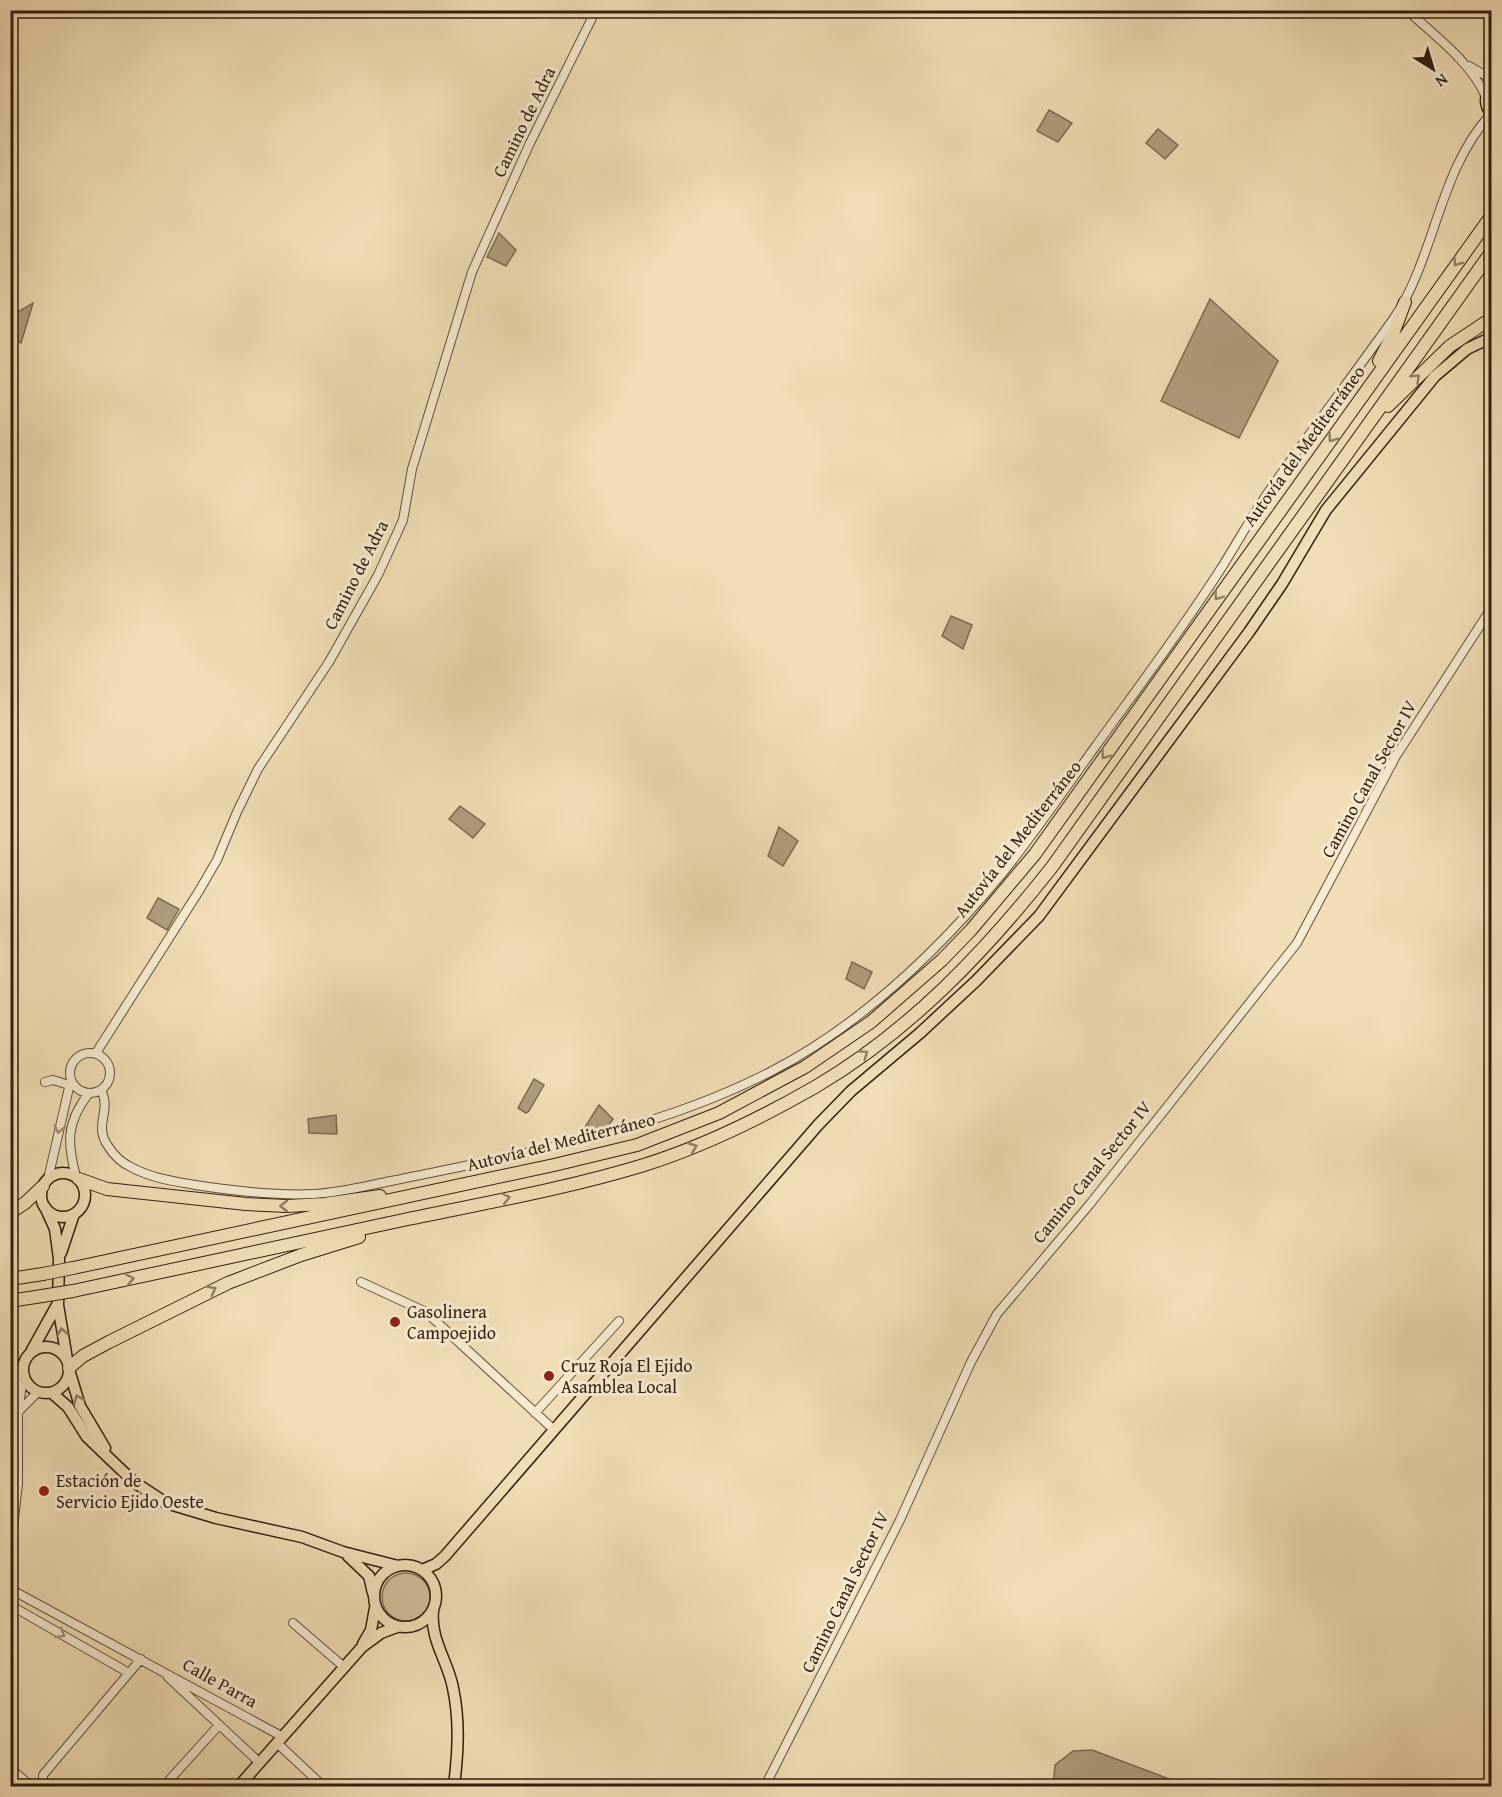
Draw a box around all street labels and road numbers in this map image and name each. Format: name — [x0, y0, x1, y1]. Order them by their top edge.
street label: Camino de Adra — [485, 62, 562, 181]
street label: Autovía del Mediterráneo — [1236, 360, 1371, 532]
street label: Camino de Adra — [316, 515, 395, 634]
street label: Camino Canal Sector IV — [1314, 695, 1423, 863]
street label: Autovía del Mediterráneo — [948, 754, 1088, 923]
street label: Camino Canal Sector IV — [1026, 1094, 1158, 1249]
street label: Autovía del Mediterráneo — [464, 1105, 658, 1178]
street label: Camino Canal Sector IV — [794, 1506, 896, 1677]
street label: Calle Parra — [178, 1651, 263, 1715]

